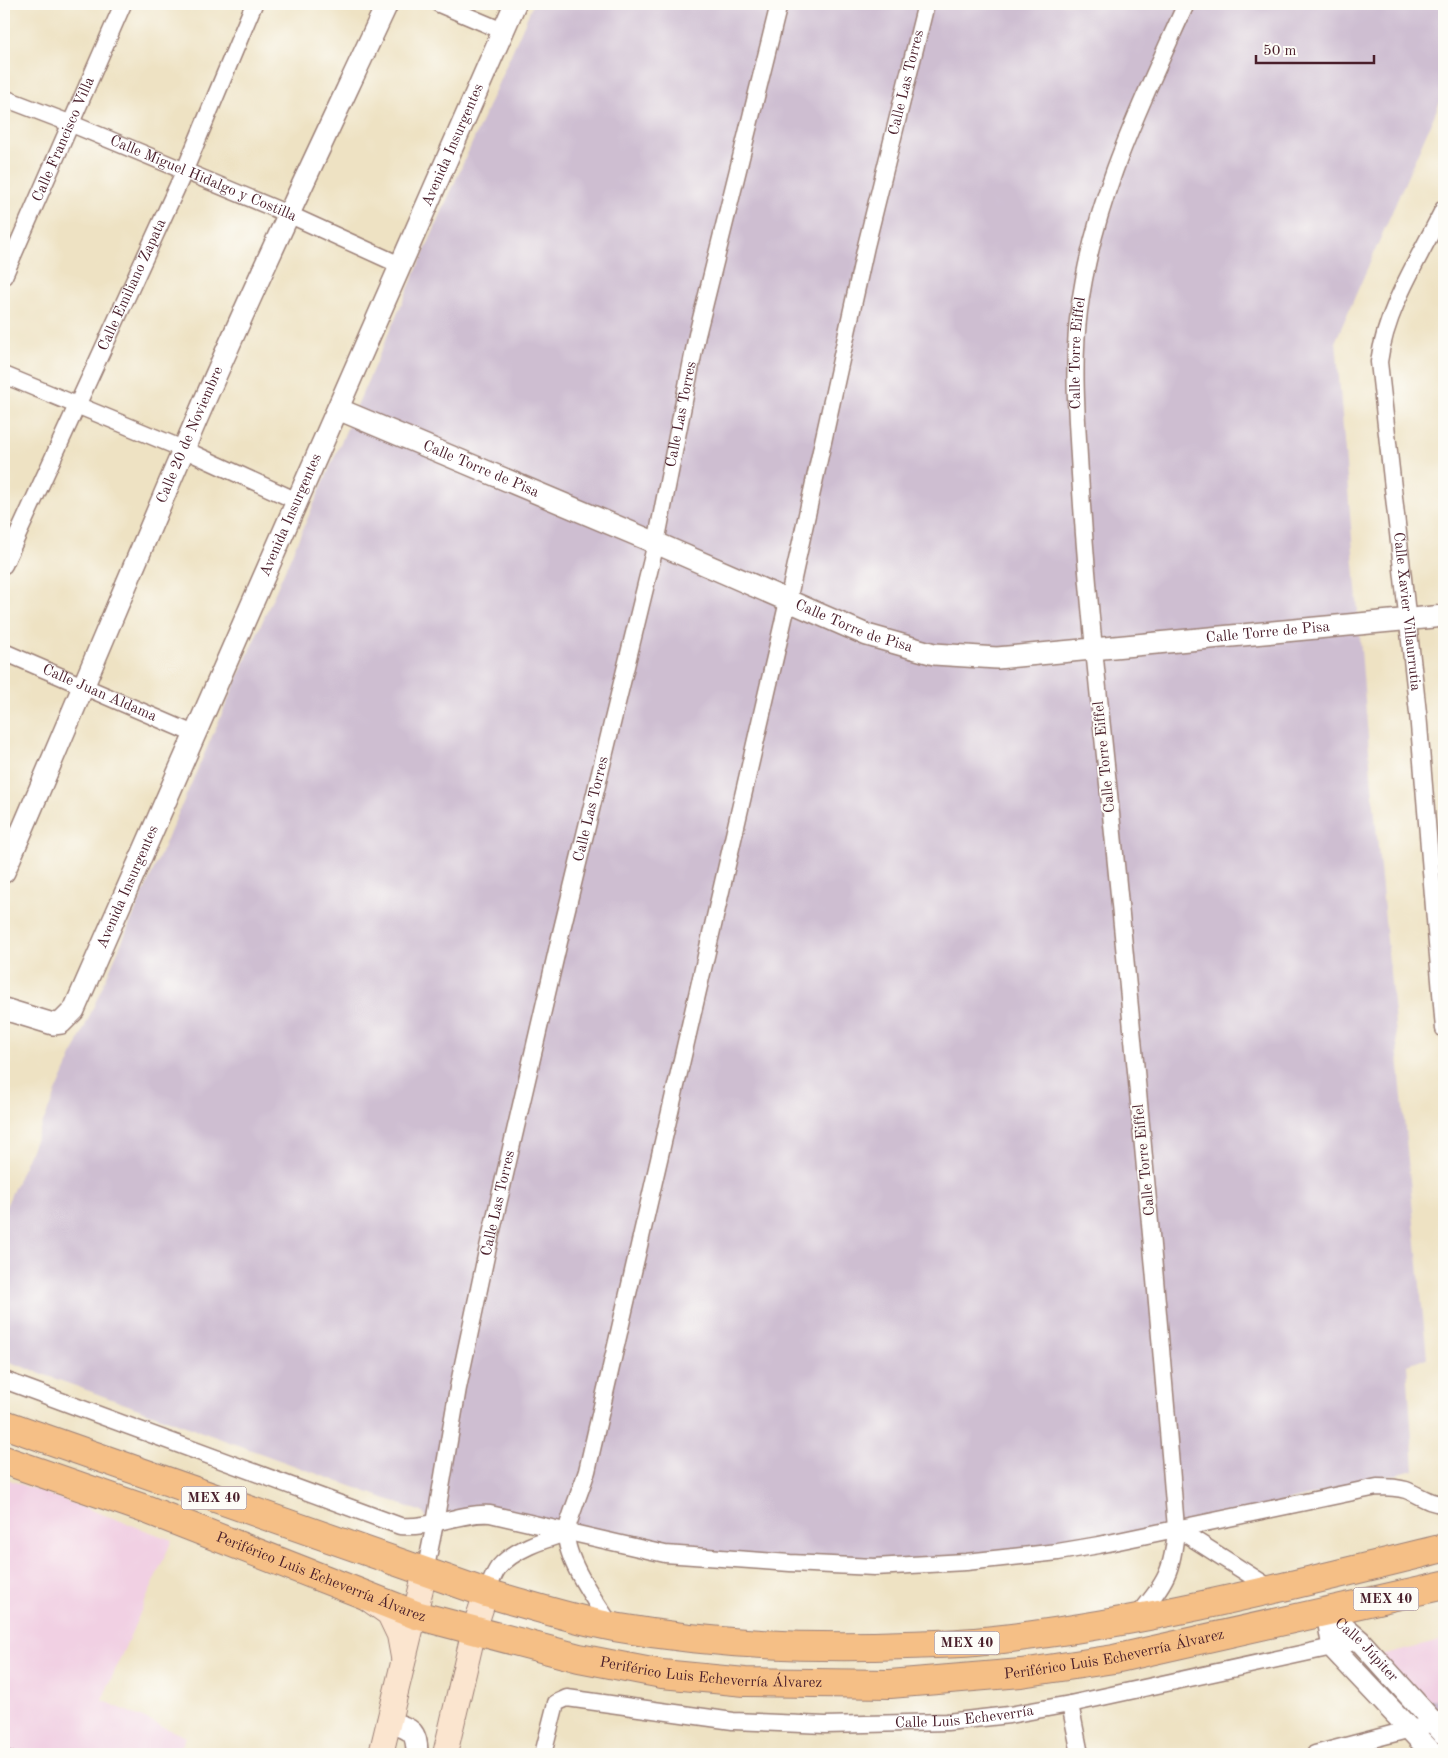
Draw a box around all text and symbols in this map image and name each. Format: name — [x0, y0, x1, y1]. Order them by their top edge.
street label: Calle Las Torres — [886, 29, 927, 137]
scale bar — [1256, 32, 1373, 64]
text: 50 m — [1263, 44, 1297, 59]
street label: Calle Francisco Villa — [30, 74, 98, 204]
street label: Avenida Insurgentes — [420, 81, 487, 209]
street label: Calle Miguel Hidalgo y Costilla — [108, 133, 299, 225]
street label: Calle Emiliano Zapata — [96, 216, 169, 353]
street label: Calle Torre Eiffel — [1068, 296, 1088, 410]
street label: Calle Las Torres — [664, 360, 699, 469]
street label: Calle 20 de Noviembre — [154, 364, 226, 506]
street label: Calle Torre de Pisa — [421, 438, 542, 500]
street label: Avenida Insurgentes — [257, 451, 324, 579]
street label: Calle Xavier Villaurrutia — [1390, 531, 1423, 692]
street label: Calle Torre de Pisa — [793, 597, 915, 655]
street label: Calle Torre de Pisa — [1205, 619, 1331, 646]
street label: Calle Juan Aldama — [40, 662, 159, 725]
street label: Calle Torre Eiffel — [1092, 700, 1118, 814]
street label: Calle Las Torres — [571, 755, 611, 863]
street label: Avenida Insurgentes — [94, 823, 161, 951]
street label: Calle Torre Eiffel — [1132, 1103, 1158, 1217]
street label: Calle Las Torres — [479, 1149, 518, 1258]
road number: MEX 40 — [182, 1486, 246, 1510]
street label: Periférico Luis Echeverría Álvarez — [214, 1530, 427, 1625]
road number: MEX 40 — [1354, 1588, 1418, 1610]
street label: Calle Júpiter — [1332, 1615, 1401, 1685]
street label: Periférico Luis Echeverría Álvarez — [1003, 1627, 1226, 1682]
road number: MEX 40 — [934, 1632, 1000, 1655]
street label: Periférico Luis Echeverría Álvarez — [598, 1655, 822, 1691]
street label: Calle Luis Echeverría — [895, 1703, 1035, 1731]

